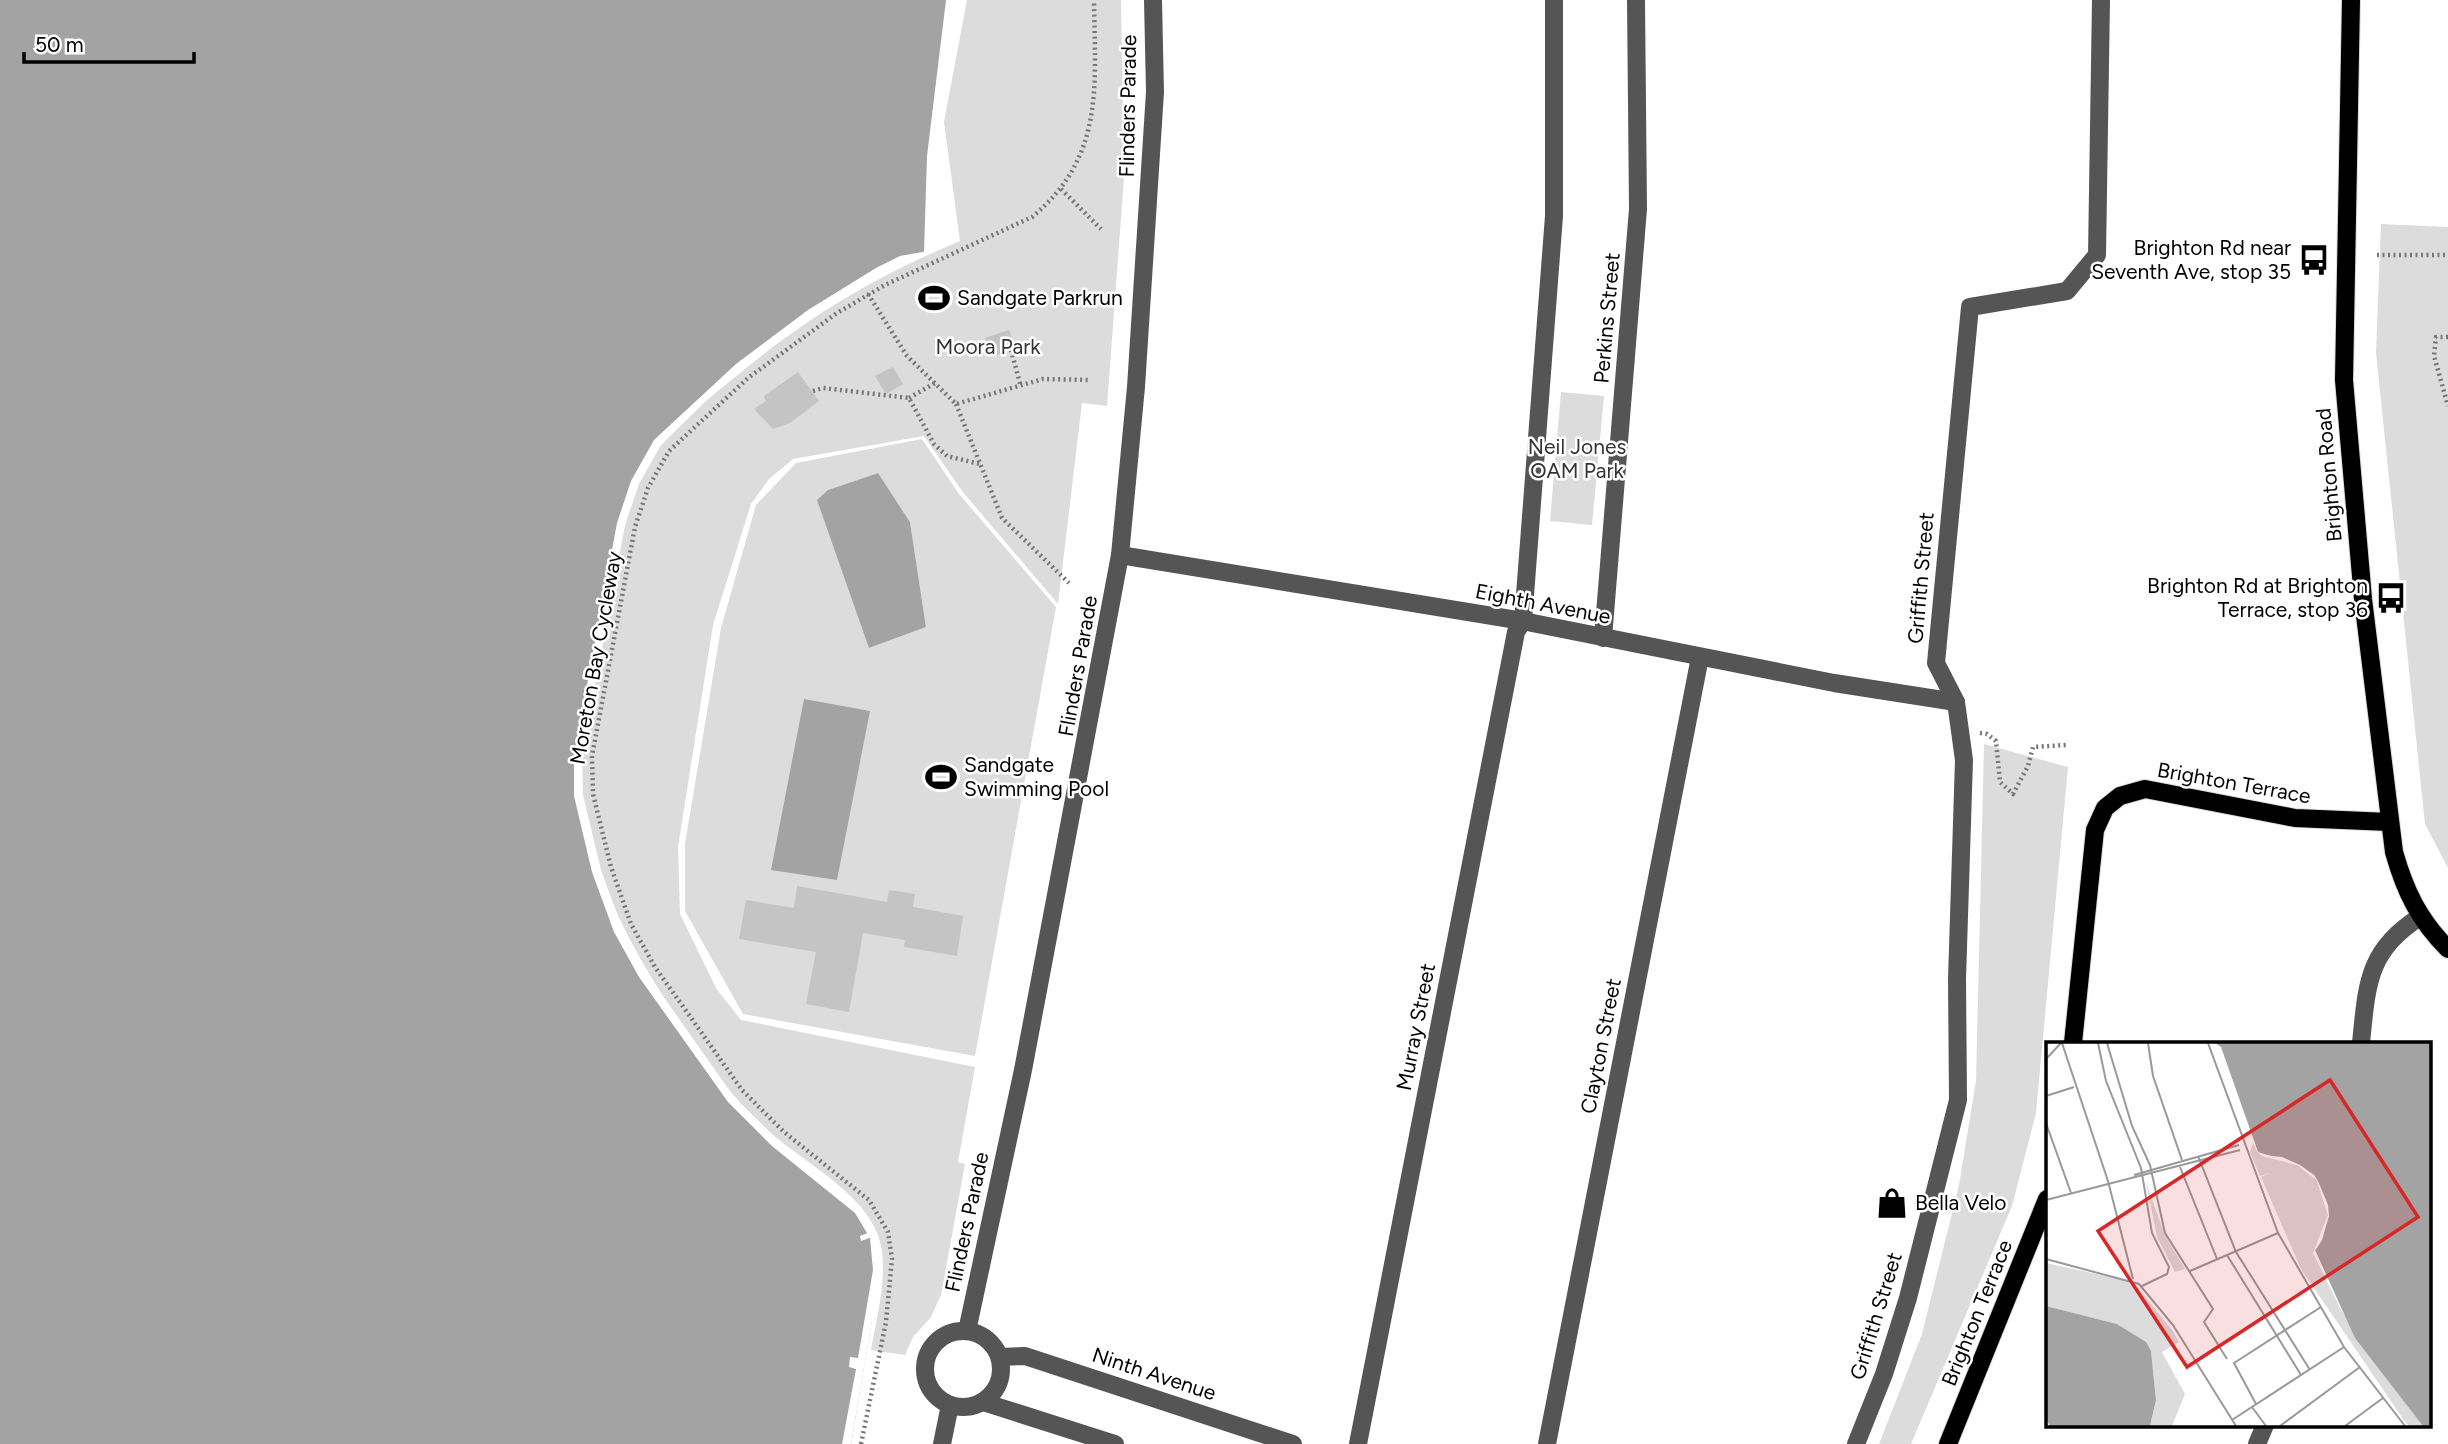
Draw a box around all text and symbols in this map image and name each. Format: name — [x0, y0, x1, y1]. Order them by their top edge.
scale bar — [24, 21, 194, 65]
text: 50 m — [35, 32, 84, 57]
street label: Flinders Parade — [1114, 34, 1141, 178]
place label: Brighton Rd near Seventh Ave, stop 35 — [2091, 235, 2291, 284]
bus stop icon: Brighton Rd near Seventh Ave, stop 35 — [2297, 243, 2331, 277]
street label: Perkins Street — [1588, 252, 1625, 384]
sports icon: Sandgate Parkrun — [917, 281, 951, 315]
place label: Sandgate Parkrun — [957, 285, 1123, 310]
park label: Moora Park — [935, 334, 1041, 359]
street label: Brighton Road — [2310, 407, 2347, 543]
park label: Neil Jones OAM Park — [1528, 434, 1626, 483]
street label: Griffith Street — [1902, 511, 1939, 645]
street label: Moreton Bay Cycleway — [564, 549, 627, 766]
place label: Brighton Rd at Brighton Terrace, stop 36 — [2147, 573, 2368, 622]
street label: Eighth Avenue — [1473, 578, 1613, 629]
bus stop icon: Brighton Rd at Brighton Terrace, stop 36 — [2374, 581, 2408, 615]
street label: Flinders Parade — [1053, 593, 1102, 738]
place label: Sandgate Swimming Pool — [964, 752, 1109, 801]
street label: Brighton Terrace — [2155, 757, 2313, 808]
sports icon: Sandgate Swimming Pool — [924, 760, 958, 794]
street label: Murray Street — [1391, 961, 1440, 1093]
street label: Clayton Street — [1575, 976, 1626, 1116]
inset map — [2046, 1042, 2430, 1426]
street label: Flinders Parade — [939, 1150, 994, 1294]
shop icon: Bella Velo — [1875, 1186, 1909, 1220]
place label: Bella Velo — [1915, 1190, 2006, 1215]
street label: Brighton Terrace — [1936, 1236, 2017, 1389]
street label: Griffith Street — [1844, 1249, 1907, 1383]
street label: Ninth Avenue — [1089, 1342, 1219, 1405]

